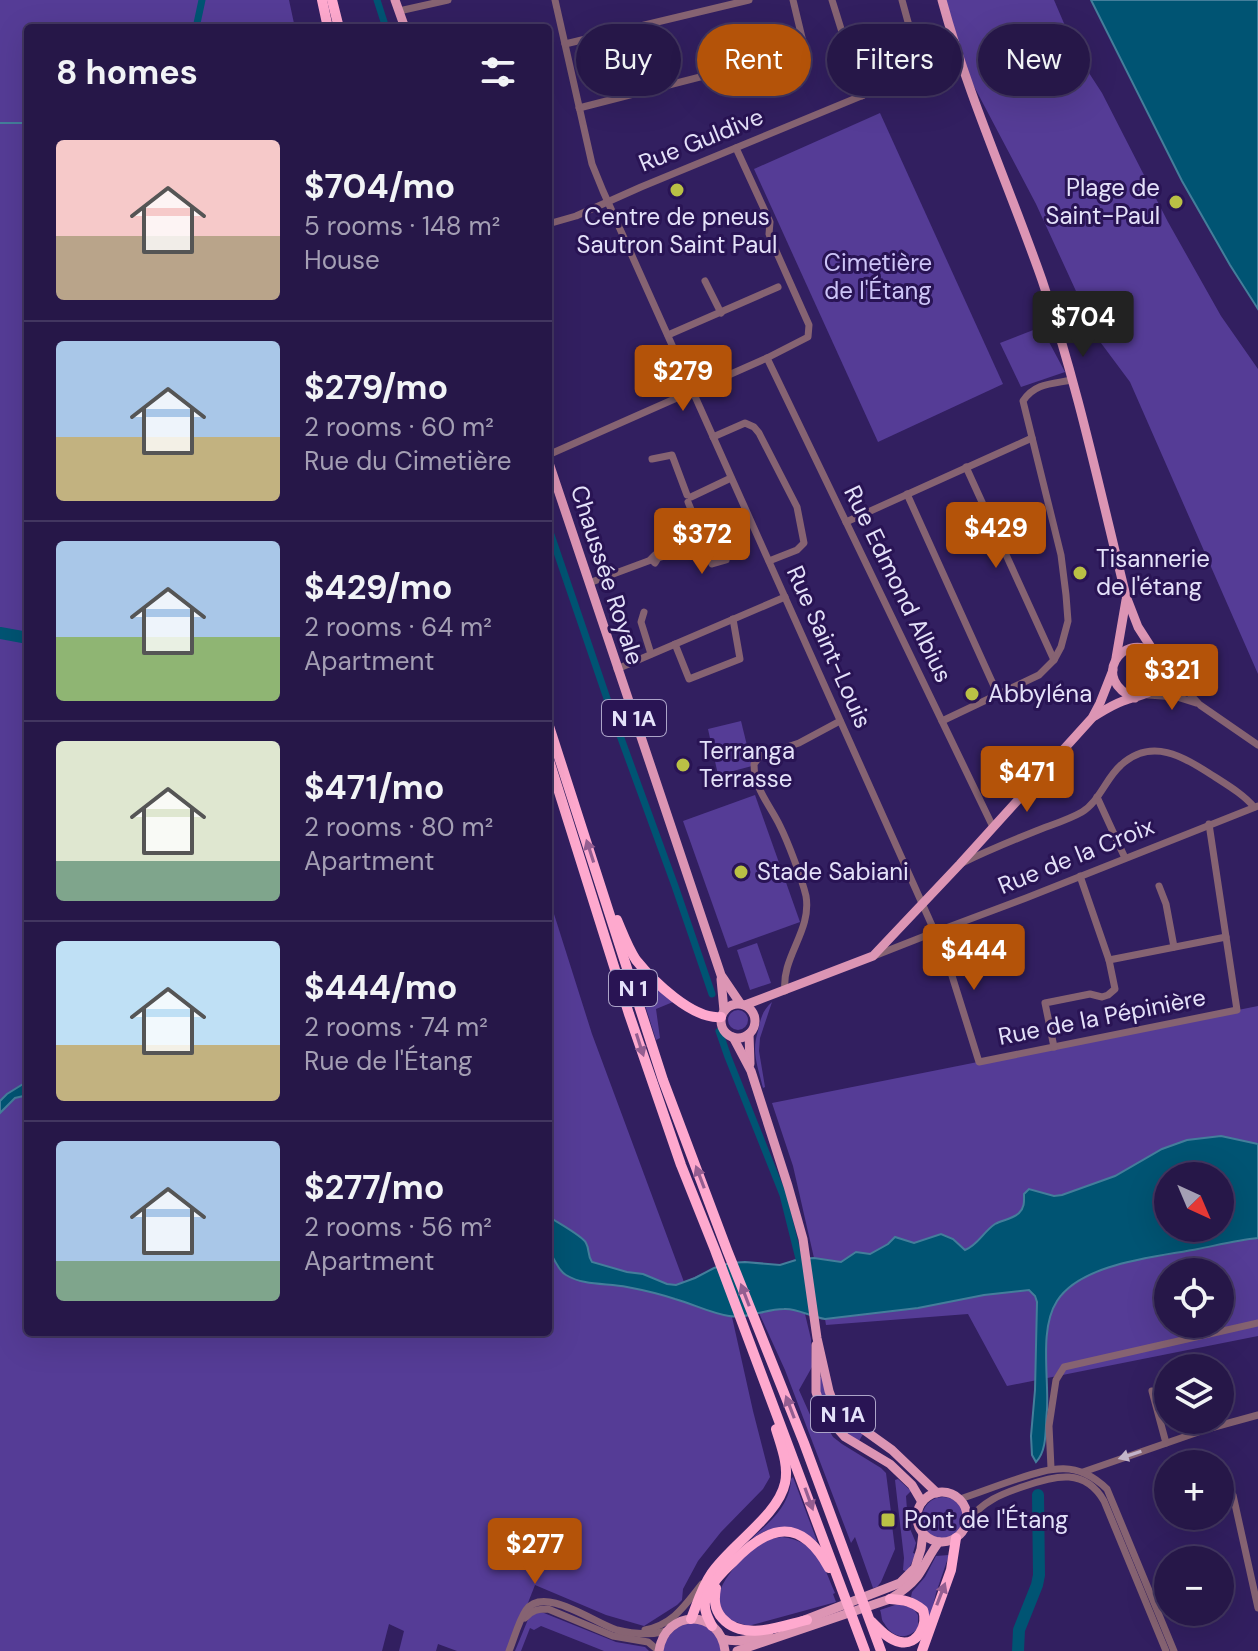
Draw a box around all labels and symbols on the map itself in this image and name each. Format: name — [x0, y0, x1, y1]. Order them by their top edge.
street label: Rue Guldive — [634, 100, 768, 179]
place label: Plage de Saint-Paul — [1046, 172, 1160, 231]
marker: Centre de pneus Sautron Saint Paul — [668, 181, 686, 199]
marker: Plage de Saint-Paul — [1167, 193, 1185, 211]
place label: Centre de pneus Sautron Saint Paul — [577, 201, 777, 260]
park label: Cimetière de l'Étang — [824, 247, 932, 306]
pin: $704 — [1036, 291, 1130, 359]
pin: $279 — [636, 345, 730, 413]
street label: Rue Edmond Albius — [837, 480, 960, 687]
street label: Chaussée Royale — [564, 481, 651, 669]
pin: $429 — [949, 502, 1043, 570]
pin: $372 — [655, 508, 749, 576]
place label: Tisannerie de l'étang — [1096, 543, 1210, 602]
street label: Rue Saint-Louis — [780, 561, 879, 733]
marker: Tisannerie de l'étang — [1071, 564, 1089, 582]
pin: $321 — [1125, 644, 1219, 712]
place label: Abbyléna — [988, 678, 1092, 709]
marker: Abbyléna — [963, 685, 981, 703]
road number: N 1A — [602, 700, 666, 736]
place label: Terranga Terrasse — [699, 735, 795, 794]
pin: $471 — [980, 746, 1074, 814]
marker: Terranga Terrasse — [674, 756, 692, 774]
street label: Rue de la Croix — [993, 810, 1158, 901]
one-way arrow — [583, 839, 595, 863]
place label: Stade Sabiani — [757, 856, 909, 887]
marker: Stade Sabiani — [732, 863, 750, 881]
pin: $444 — [927, 924, 1021, 992]
road number: N 1 — [609, 970, 657, 1006]
street label: Rue de la Pépinière — [996, 981, 1208, 1052]
one-way arrow — [634, 1033, 646, 1057]
north arrow — [1154, 1162, 1234, 1242]
one-way arrow — [693, 1165, 706, 1189]
one-way arrow — [738, 1283, 751, 1307]
one-way arrow — [783, 1395, 796, 1419]
road number: N 1A — [811, 1396, 875, 1432]
one-way arrow — [1118, 1449, 1142, 1462]
one-way arrow — [803, 1487, 816, 1511]
place label: Pont de l'Étang — [904, 1504, 1068, 1535]
marker: Pont de l'Étang — [879, 1511, 897, 1529]
pin: $277 — [488, 1518, 582, 1586]
one-way arrow — [935, 1582, 948, 1606]

